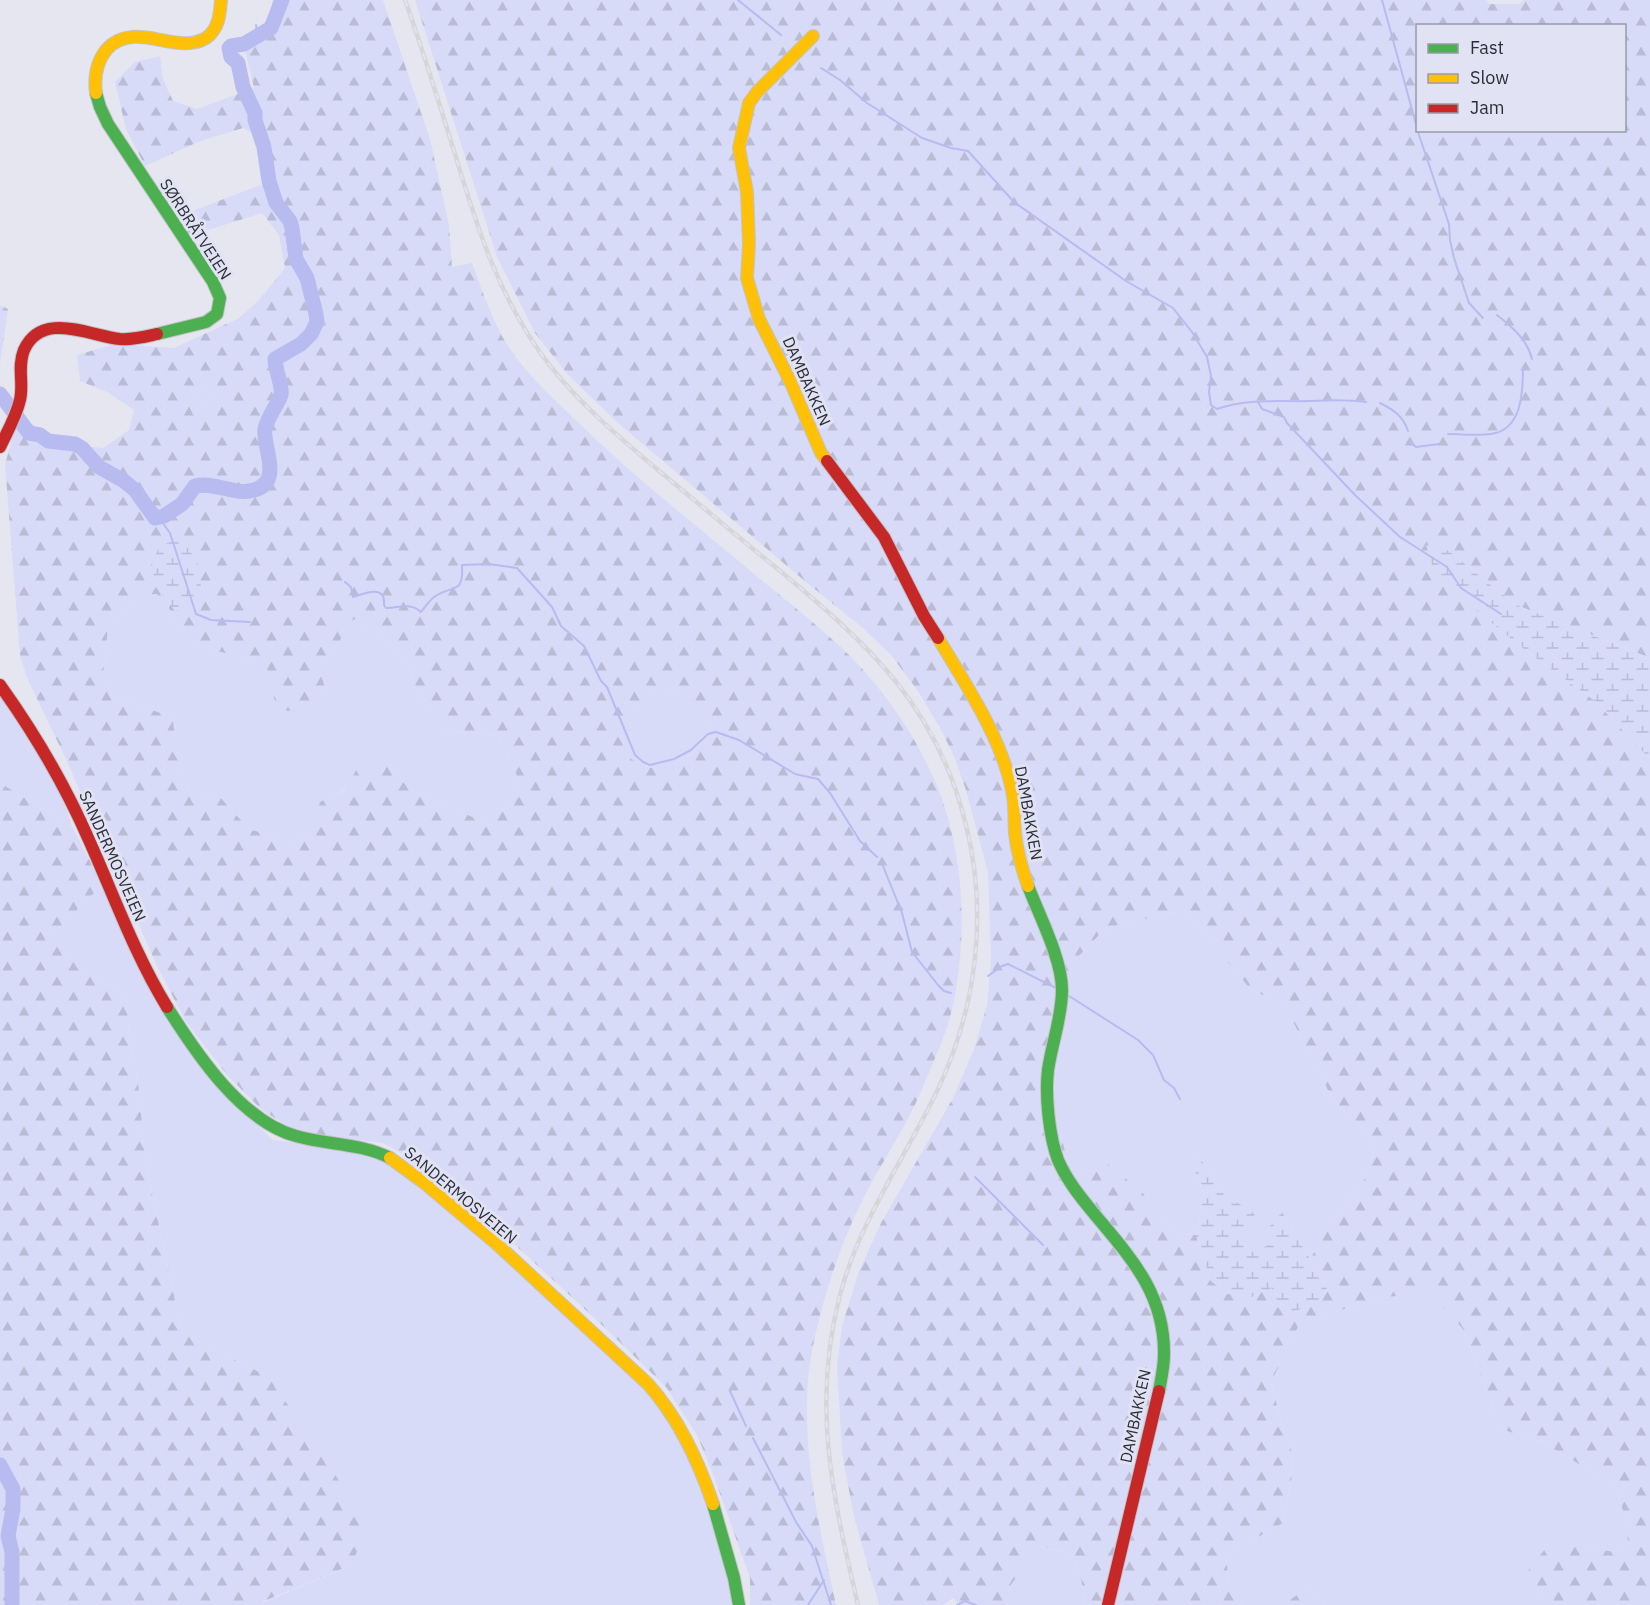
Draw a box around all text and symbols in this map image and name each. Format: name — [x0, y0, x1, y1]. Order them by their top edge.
legend — [1416, 24, 1626, 132]
text: Fast — [1470, 36, 1504, 59]
text: Slow — [1470, 66, 1509, 89]
text: Jam — [1470, 96, 1505, 119]
street label: SØRBRÅTVEIEN — [156, 174, 237, 283]
street label: DAMBAKKEN — [778, 333, 836, 429]
street label: DAMBAKKEN — [1011, 764, 1047, 862]
street label: SANDERMOSVEIEN — [75, 788, 151, 924]
street label: SANDERMOSVEIEN — [401, 1142, 521, 1248]
street label: DAMBAKKEN — [1115, 1367, 1155, 1465]

